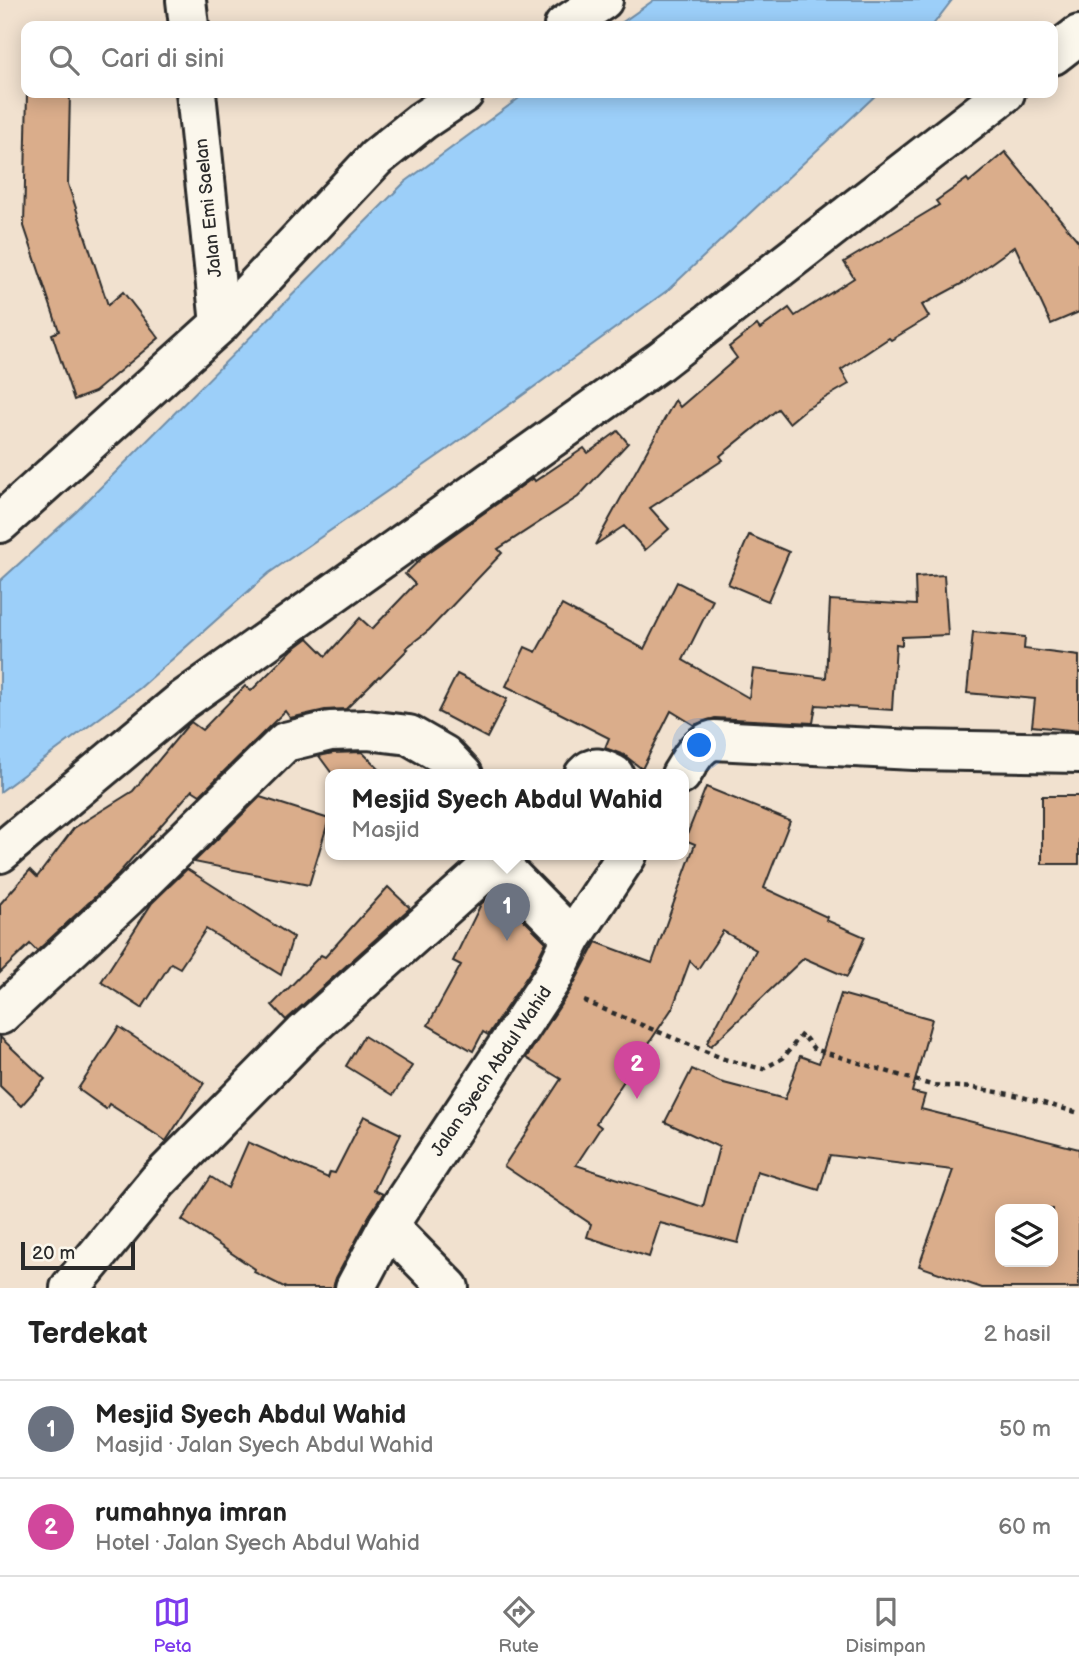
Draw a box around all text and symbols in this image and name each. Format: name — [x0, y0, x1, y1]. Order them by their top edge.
search box — [21, 21, 1058, 98]
icon: search — [45, 41, 83, 79]
text: Cari di sini — [101, 44, 224, 75]
street label: Jalan Emi Saelan — [191, 137, 226, 279]
your location — [682, 728, 716, 762]
popup — [325, 769, 689, 860]
text: Mesjid Syech Abdul Wahid — [351, 785, 663, 816]
text: Masjid — [351, 816, 420, 844]
pin: 1 — [484, 883, 530, 941]
street label: Jalan Syech Abdul Wahid — [427, 982, 556, 1160]
pin: 2 — [614, 1041, 660, 1099]
map controls — [995, 1204, 1058, 1267]
button: layers — [995, 1204, 1058, 1267]
scale bar — [21, 1239, 135, 1271]
text: 20 m — [32, 1242, 75, 1265]
text: Terdekat — [28, 1316, 147, 1352]
text: 2 hasil — [984, 1320, 1051, 1348]
text: Mesjid Syech Abdul Wahid — [95, 1400, 406, 1431]
text: 1 — [46, 1415, 56, 1443]
text: 50 m — [999, 1415, 1051, 1443]
text: Masjid · Jalan Syech Abdul Wahid — [95, 1431, 433, 1459]
text: rumahnya imran — [95, 1498, 287, 1529]
text: 2 — [44, 1513, 58, 1541]
text: 60 m — [998, 1513, 1051, 1541]
text: Hotel · Jalan Syech Abdul Wahid — [95, 1529, 420, 1557]
tab: Peta — [153, 1593, 192, 1658]
tab: Rute — [498, 1593, 539, 1658]
tab: Disimpan — [845, 1593, 926, 1658]

